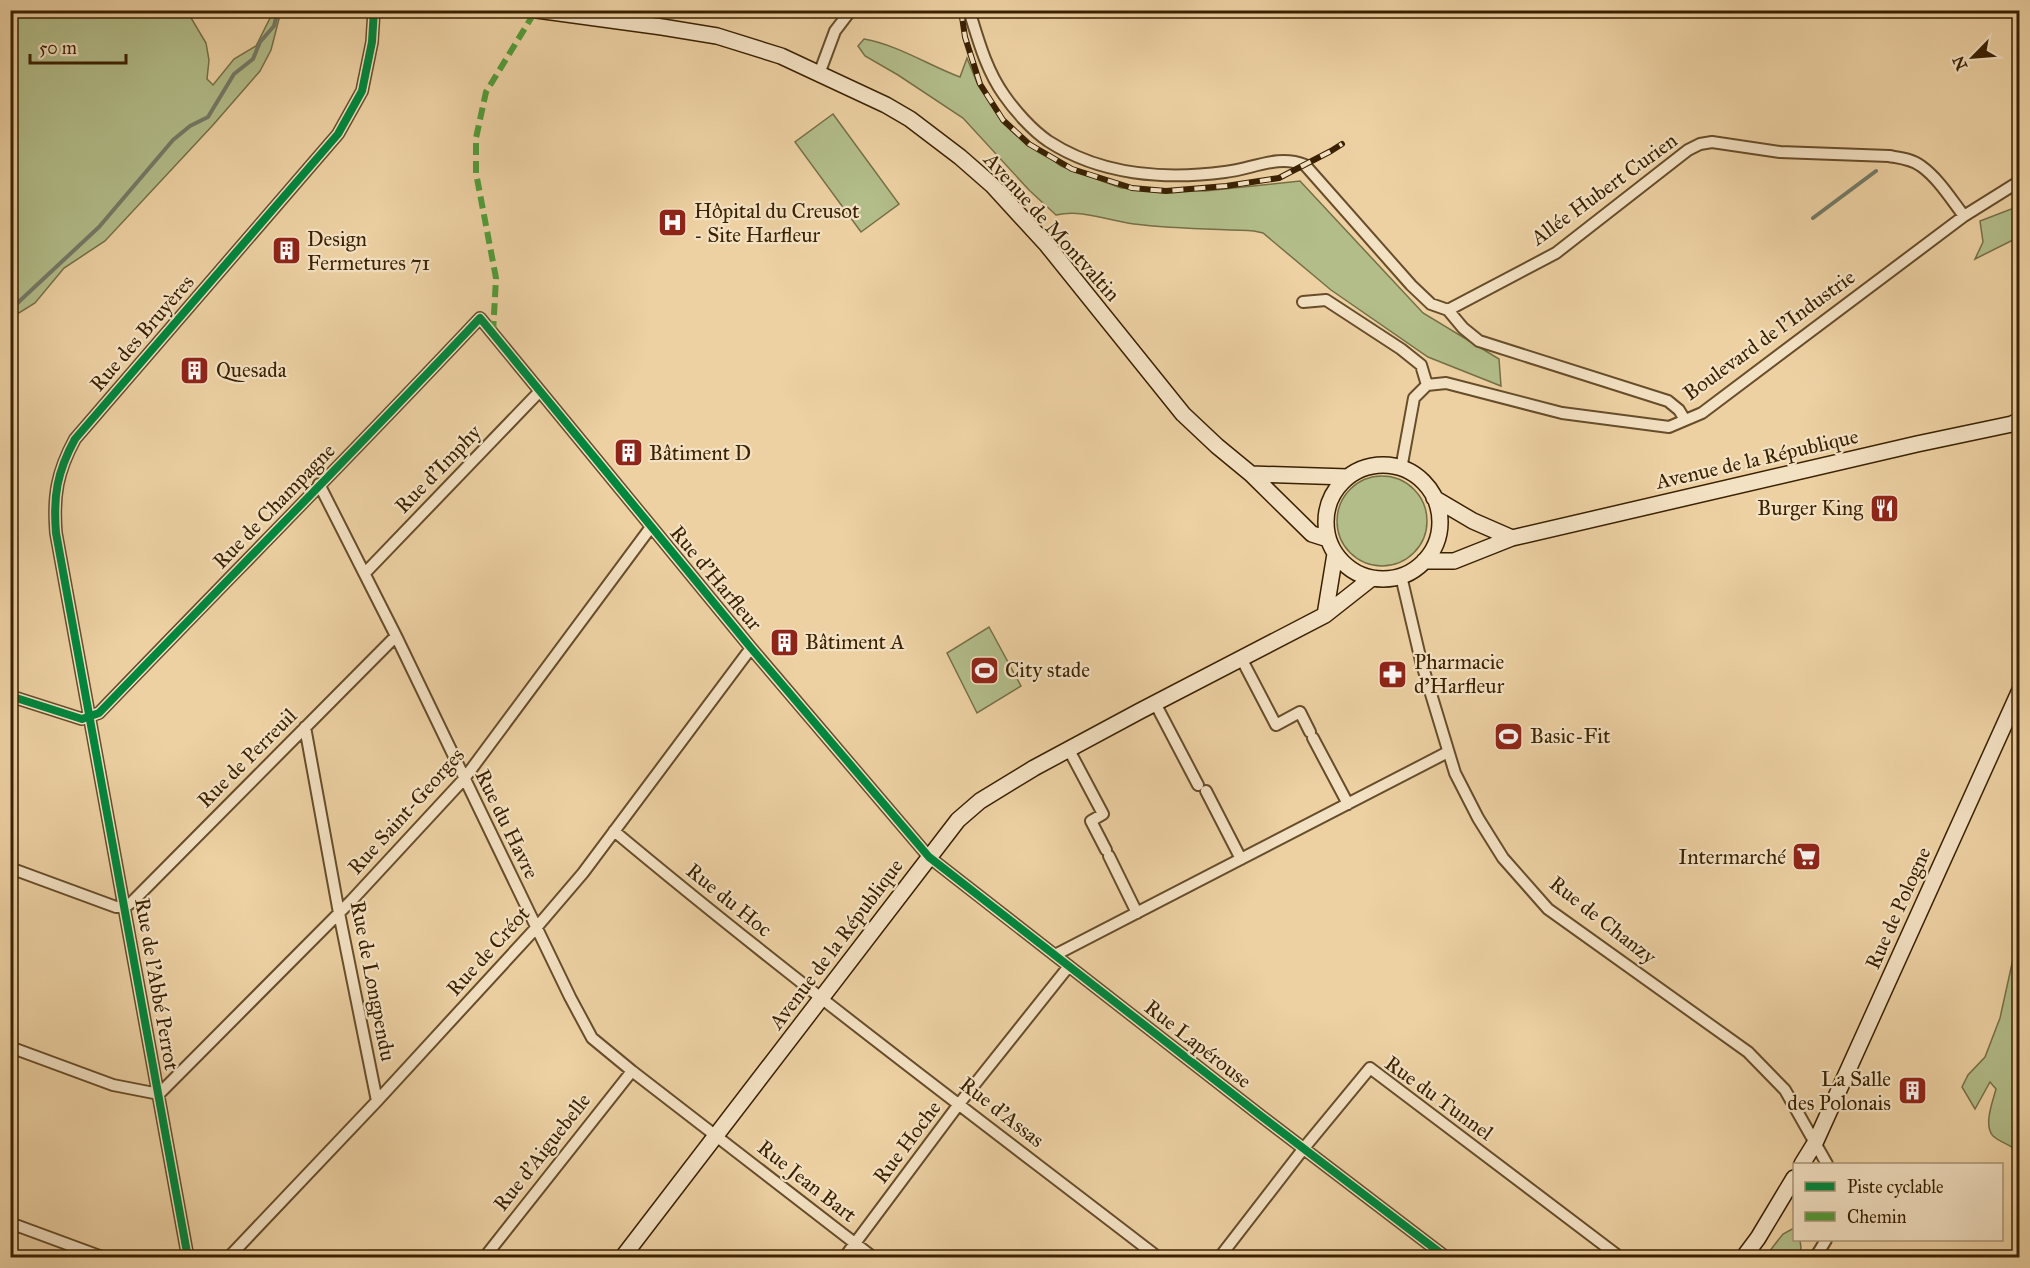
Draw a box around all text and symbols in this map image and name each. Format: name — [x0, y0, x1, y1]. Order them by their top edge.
scale bar — [30, 27, 126, 65]
north arrow — [1943, 27, 2003, 87]
text: 50 m — [39, 37, 77, 59]
text: N — [1948, 53, 1971, 73]
street label: Allée Hubert Curien — [1525, 127, 1682, 251]
street label: Avenue de Montvaltin — [978, 146, 1126, 307]
place label: Hôpital du Creusot - Site Harfleur — [694, 198, 860, 248]
hospital icon: Hôpital du Creusot - Site Harfleur — [657, 207, 689, 239]
place label: Design Fermetures 71 — [307, 226, 430, 276]
building icon: Design Fermetures 71 — [270, 235, 302, 267]
street label: Boulevard de l'Industrie — [1678, 264, 1860, 406]
street label: Rue des Bruyères — [84, 269, 200, 397]
building icon: Quesada — [179, 354, 211, 386]
place label: Quesada — [216, 357, 287, 383]
street label: Rue d'Imphy — [389, 419, 487, 519]
street label: Avenue de la République — [1652, 423, 1861, 495]
building icon: Bâtiment D — [612, 437, 644, 469]
street label: Rue de Champagne — [207, 438, 341, 574]
place label: Bâtiment D — [649, 440, 751, 466]
restaurant icon: Burger King — [1868, 492, 1900, 524]
place label: Burger King — [1757, 495, 1863, 521]
street label: Rue d'Harfleur — [664, 520, 768, 636]
building icon: Bâtiment A — [768, 626, 800, 658]
place label: Bâtiment A — [805, 629, 905, 655]
place label: Pharmacie d'Harfleur — [1414, 649, 1505, 699]
sports icon: City stade — [968, 654, 1000, 686]
place label: City stade — [1005, 657, 1090, 683]
pharmacy icon: Pharmacie d'Harfleur — [1377, 658, 1409, 690]
street label: Rue de Perreuil — [192, 703, 302, 813]
sports icon: Basic-Fit — [1493, 720, 1525, 752]
place label: Basic-Fit — [1530, 723, 1611, 749]
street label: Rue Saint-Georges — [342, 742, 470, 880]
street label: Rue du Havre — [469, 765, 545, 883]
supermarket icon: Intermarché — [1791, 841, 1823, 873]
street label: Rue de Pologne — [1859, 843, 1937, 973]
place label: Intermarché — [1678, 844, 1786, 870]
street label: Avenue de la République — [763, 853, 909, 1035]
street label: Rue du Hoc — [681, 858, 777, 943]
street label: Rue de Chanzy — [1544, 870, 1663, 971]
street label: Rue de l'Abbé Perrot — [129, 896, 185, 1073]
street label: Rue de Longpendu — [345, 899, 401, 1063]
street label: Rue de Créot — [441, 900, 535, 1001]
street label: Rue Lapérouse — [1139, 994, 1257, 1094]
street label: Rue du Tunnel — [1380, 1050, 1499, 1146]
place label: La Salle des Polonais — [1787, 1066, 1891, 1116]
street label: Rue d'Assas — [955, 1071, 1049, 1153]
building icon: La Salle des Polonais — [1896, 1075, 1928, 1107]
street label: Rue d'Aiguebelle — [488, 1088, 596, 1216]
street label: Rue Hoche — [867, 1095, 947, 1189]
street label: Rue Jean Bart — [752, 1134, 862, 1228]
legend — [1793, 1163, 2003, 1241]
text: Piste cyclable — [1847, 1176, 1944, 1198]
text: Chemin — [1847, 1206, 1907, 1228]

